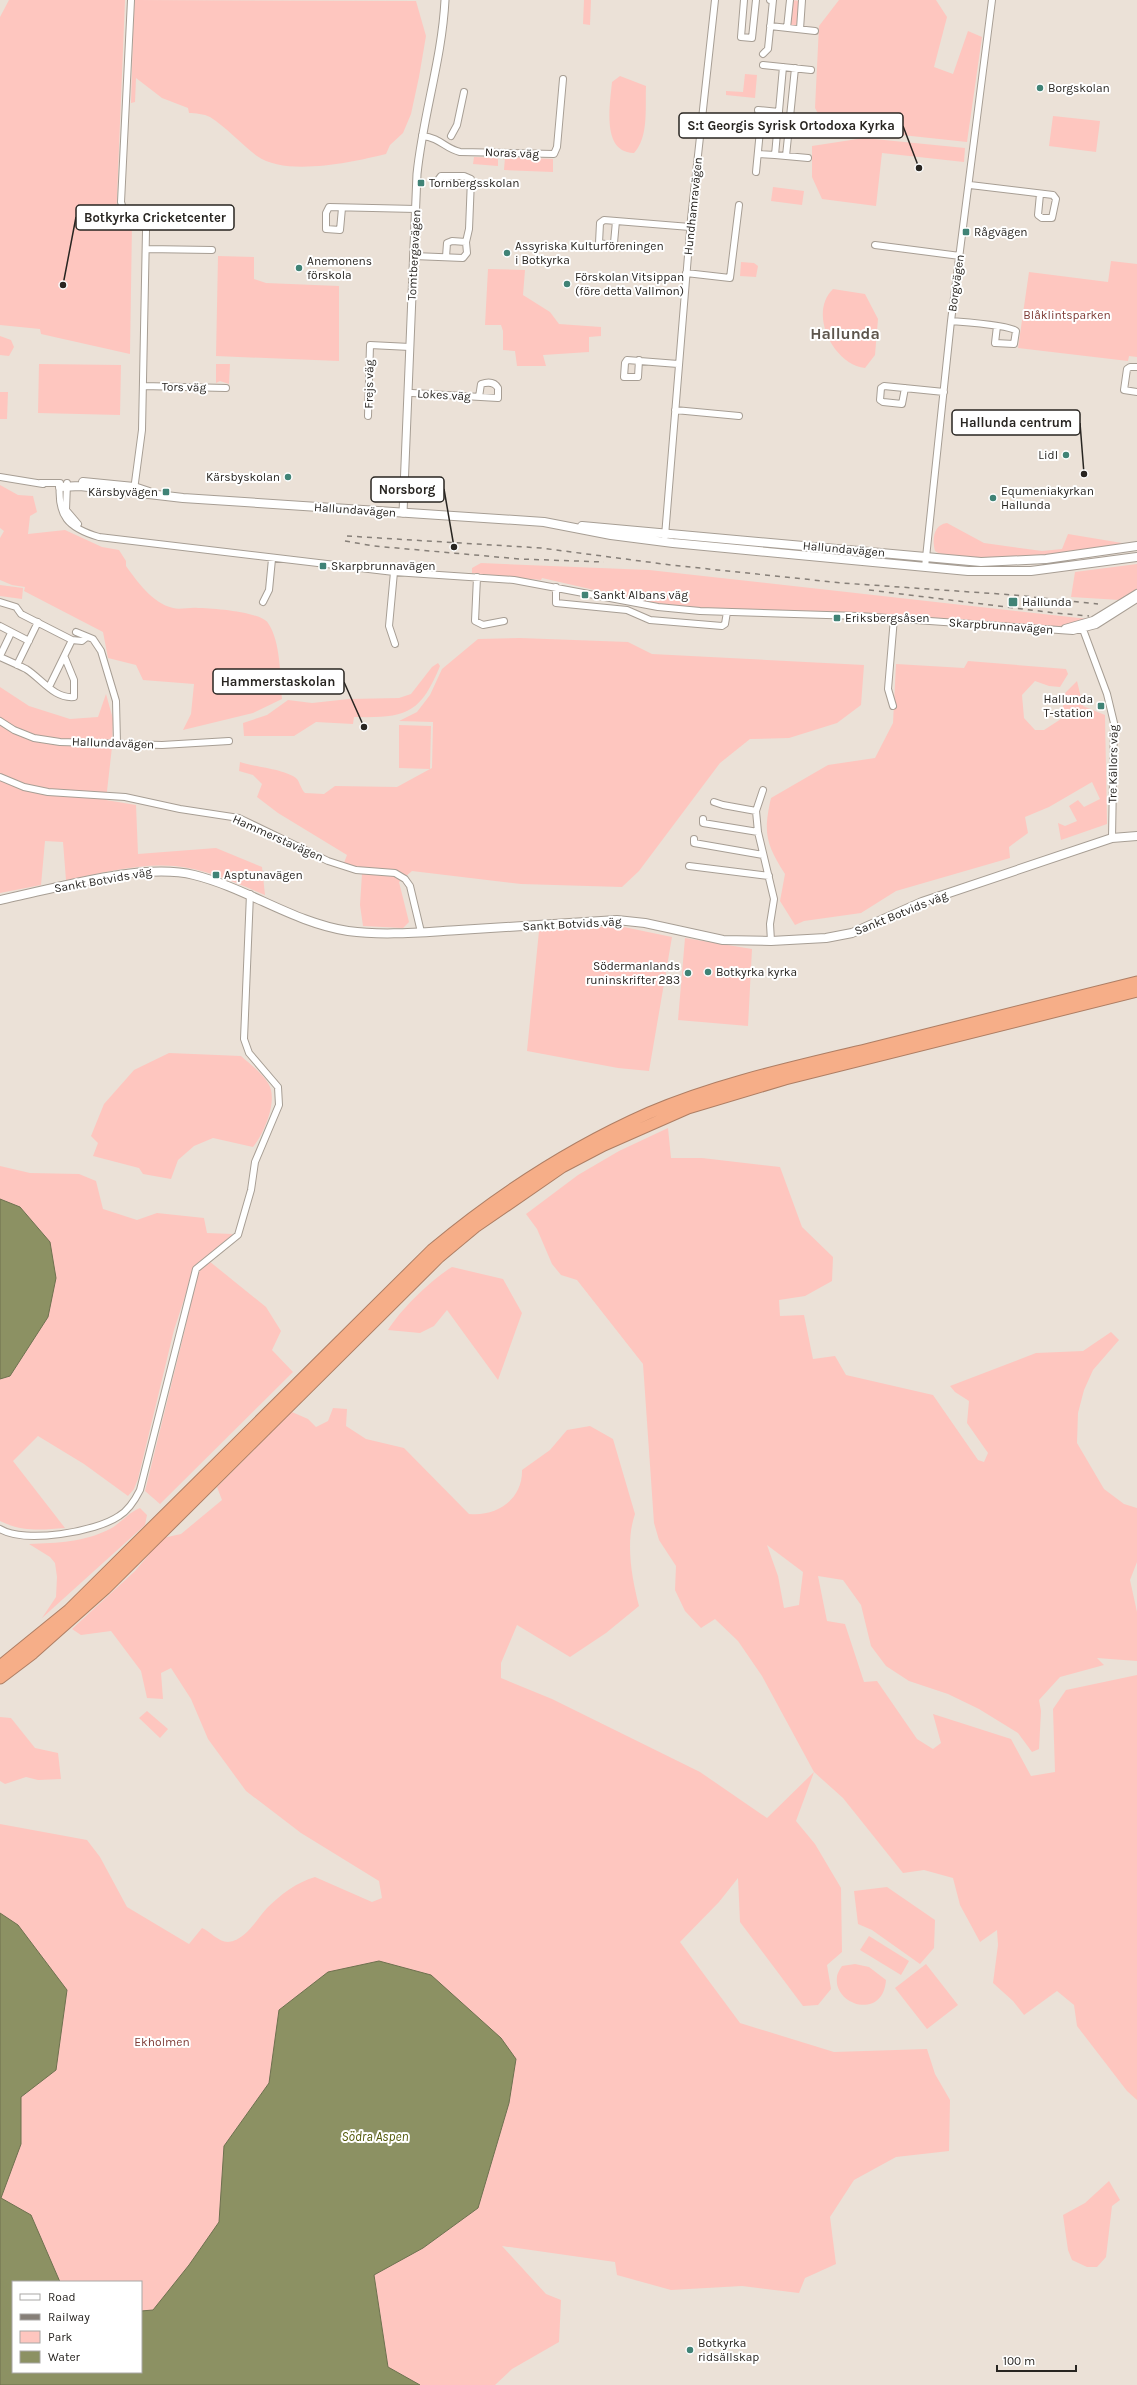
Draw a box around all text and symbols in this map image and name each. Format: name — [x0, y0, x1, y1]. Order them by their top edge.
place label: Borgskolan — [1048, 81, 1110, 95]
marker: Borgskolan — [1035, 83, 1045, 93]
callout: S:t Georgis Syrisk Ortodoxa Kyrka — [679, 113, 903, 138]
text: S:t Georgis Syrisk Ortodoxa Kyrka — [687, 118, 895, 133]
street label: Noras väg — [485, 145, 540, 161]
street label: Hundhamravägen — [681, 156, 705, 256]
place label: Tornbergsskolan — [429, 176, 520, 190]
marker: Tornbergsskolan — [416, 178, 426, 188]
callout: Botkyrka Cricketcenter — [76, 205, 234, 230]
street label: Tomtbergavägen — [405, 209, 423, 301]
text: Botkyrka Cricketcenter — [84, 210, 227, 225]
place label: Rågvägen — [974, 225, 1028, 239]
marker: Rågvägen — [961, 227, 971, 237]
place label: Assyriska Kulturföreningen i Botkyrka — [515, 239, 664, 267]
marker: Assyriska Kulturföreningen i Botkyrka — [502, 248, 512, 258]
street label: Borgvägen — [945, 253, 967, 313]
place label: Anemonens förskola — [307, 254, 372, 282]
marker: Anemonens förskola — [294, 263, 304, 273]
place label: Förskolan Vitsippan (före detta Vallmon) — [575, 270, 684, 298]
marker: Förskolan Vitsippan (före detta Vallmon) — [562, 279, 572, 289]
park label: Blåklintsparken — [1023, 308, 1111, 322]
district label: Hallunda — [810, 324, 880, 343]
street label: Frejs väg — [362, 359, 376, 409]
street label: Tors väg — [162, 380, 207, 394]
street label: Lokes väg — [417, 387, 471, 403]
callout: Hallunda centrum — [952, 410, 1080, 435]
text: Hallunda centrum — [960, 415, 1072, 430]
place label: Lidl — [1038, 448, 1058, 462]
marker: Lidl — [1061, 450, 1071, 460]
place label: Kärsbyskolan — [206, 470, 280, 484]
marker: Kärsbyskolan — [283, 472, 293, 482]
callout: Norsborg — [371, 477, 444, 502]
text: Norsborg — [379, 482, 436, 497]
place label: Equmeniakyrkan Hallunda — [1001, 484, 1094, 512]
place label: Kärsbyvägen — [88, 485, 158, 499]
marker: Kärsbyvägen — [161, 487, 171, 497]
marker: Equmeniakyrkan Hallunda — [988, 493, 998, 503]
street label: Hallundavägen — [313, 500, 397, 520]
street label: Hallundavägen — [802, 538, 886, 560]
place label: Skarpbrunnavägen — [331, 559, 436, 573]
marker: Skarpbrunnavägen — [318, 561, 328, 571]
place label: Sankt Albans väg — [593, 588, 688, 602]
marker: Sankt Albans väg — [580, 590, 590, 600]
place label: Hallunda — [1022, 595, 1072, 609]
marker: Hallunda — [1007, 596, 1019, 608]
place label: Eriksbergsåsen — [845, 611, 930, 625]
marker: Eriksbergsåsen — [832, 613, 842, 623]
street label: Skarpbrunnavägen — [948, 615, 1054, 637]
callout: Hammerstaskolan — [213, 669, 344, 694]
text: Hammerstaskolan — [221, 674, 335, 689]
place label: Hallunda T-station — [1043, 692, 1093, 720]
marker: Hallunda T-station — [1096, 701, 1106, 711]
street label: Tre Källors väg — [1105, 724, 1121, 803]
street label: Hallundavägen — [72, 735, 154, 751]
street label: Hammerstavägen — [230, 812, 326, 864]
street label: Sankt Botvids väg — [53, 864, 153, 895]
place label: Asptunavägen — [224, 868, 303, 882]
marker: Asptunavägen — [211, 870, 221, 880]
street label: Sankt Botvids väg — [852, 888, 950, 938]
street label: Sankt Botvids väg — [522, 914, 622, 934]
place label: Södermanlands runinskrifter 283 — [586, 959, 680, 987]
place label: Botkyrka kyrka — [716, 965, 797, 979]
marker: Botkyrka kyrka — [703, 967, 713, 977]
marker: Södermanlands runinskrifter 283 — [683, 968, 693, 978]
park label: Ekholmen — [134, 2035, 190, 2049]
water label: Södra Aspen — [341, 2129, 409, 2144]
legend — [12, 2281, 142, 2373]
text: Road — [48, 2290, 76, 2304]
text: Railway — [48, 2310, 90, 2324]
text: Park — [48, 2330, 73, 2344]
place label: Botkyrka ridsällskap — [698, 2336, 759, 2364]
marker: Botkyrka ridsällskap — [685, 2345, 695, 2355]
scale bar — [997, 2347, 1076, 2373]
text: Water — [48, 2350, 81, 2364]
text: 100 m — [1003, 2354, 1035, 2368]

